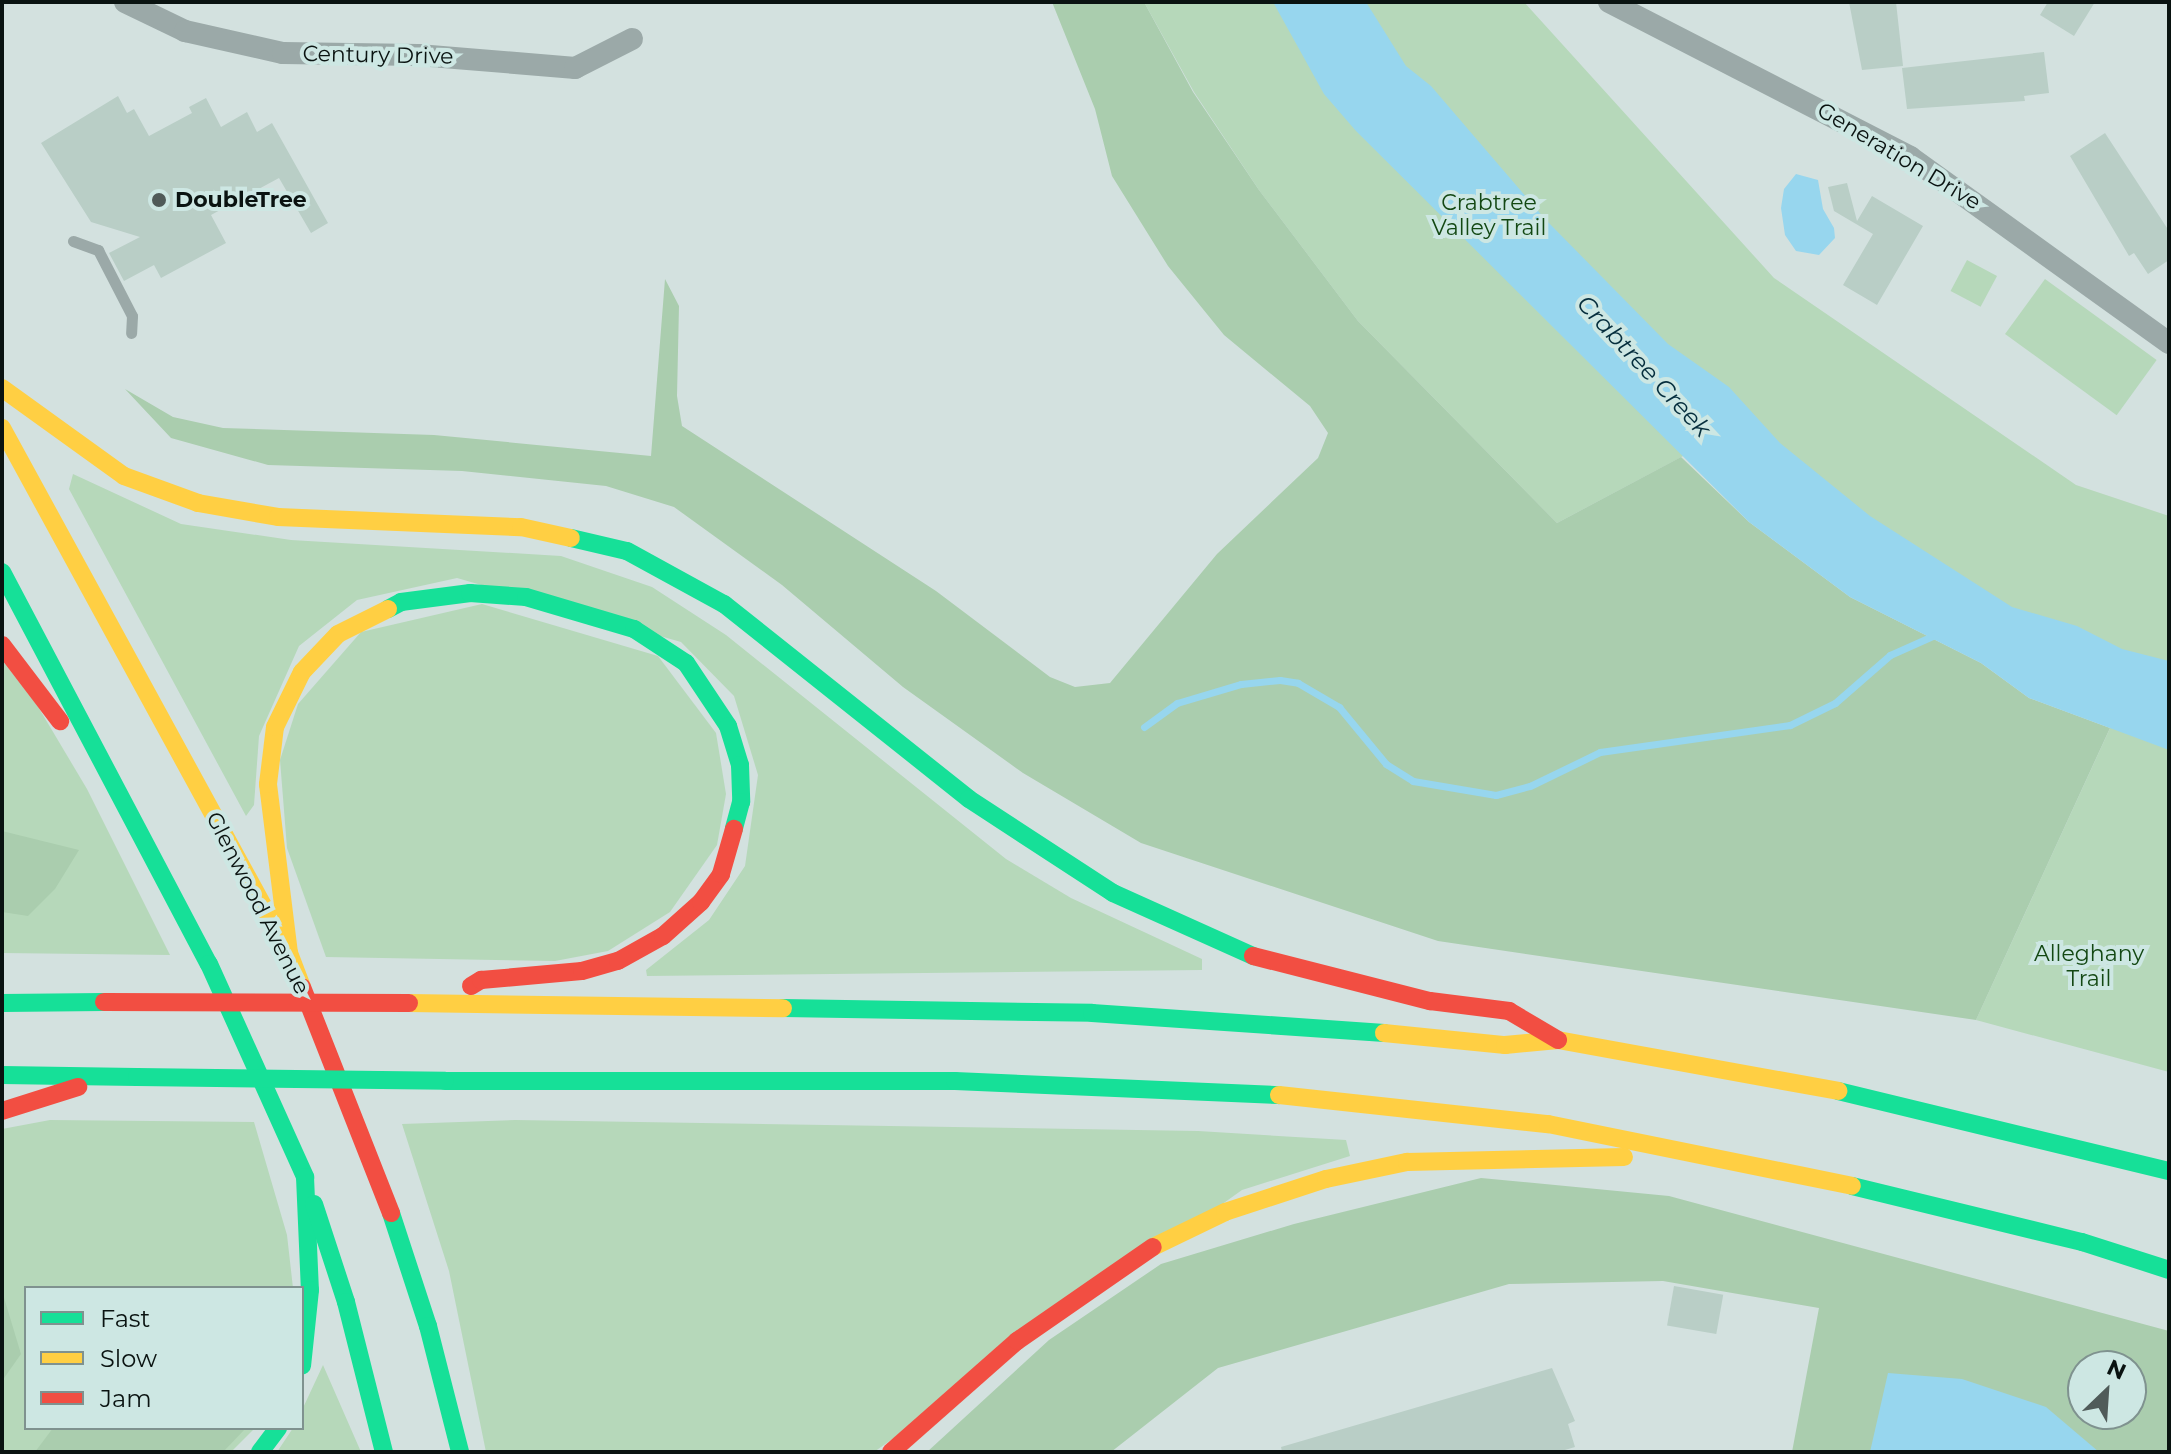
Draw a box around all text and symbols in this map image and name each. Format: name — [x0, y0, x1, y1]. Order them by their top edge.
street label: Century Drive — [302, 40, 454, 70]
street label: Generation Drive — [1812, 97, 1986, 215]
place label: DoubleTree — [175, 187, 307, 213]
park label: Crabtree Valley Trail — [1432, 189, 1546, 240]
marker: DoubleTree — [150, 191, 168, 209]
water label: Crabtree Creek — [1571, 289, 1717, 443]
street label: Glenwood Avenue — [201, 807, 315, 999]
park label: Alleghany Trail — [2034, 940, 2144, 992]
legend — [24, 1286, 304, 1430]
text: Fast — [100, 1304, 150, 1333]
text: Slow — [100, 1344, 157, 1373]
north arrow — [2067, 1350, 2147, 1430]
text: N — [2103, 1354, 2130, 1386]
text: Jam — [100, 1384, 152, 1413]

